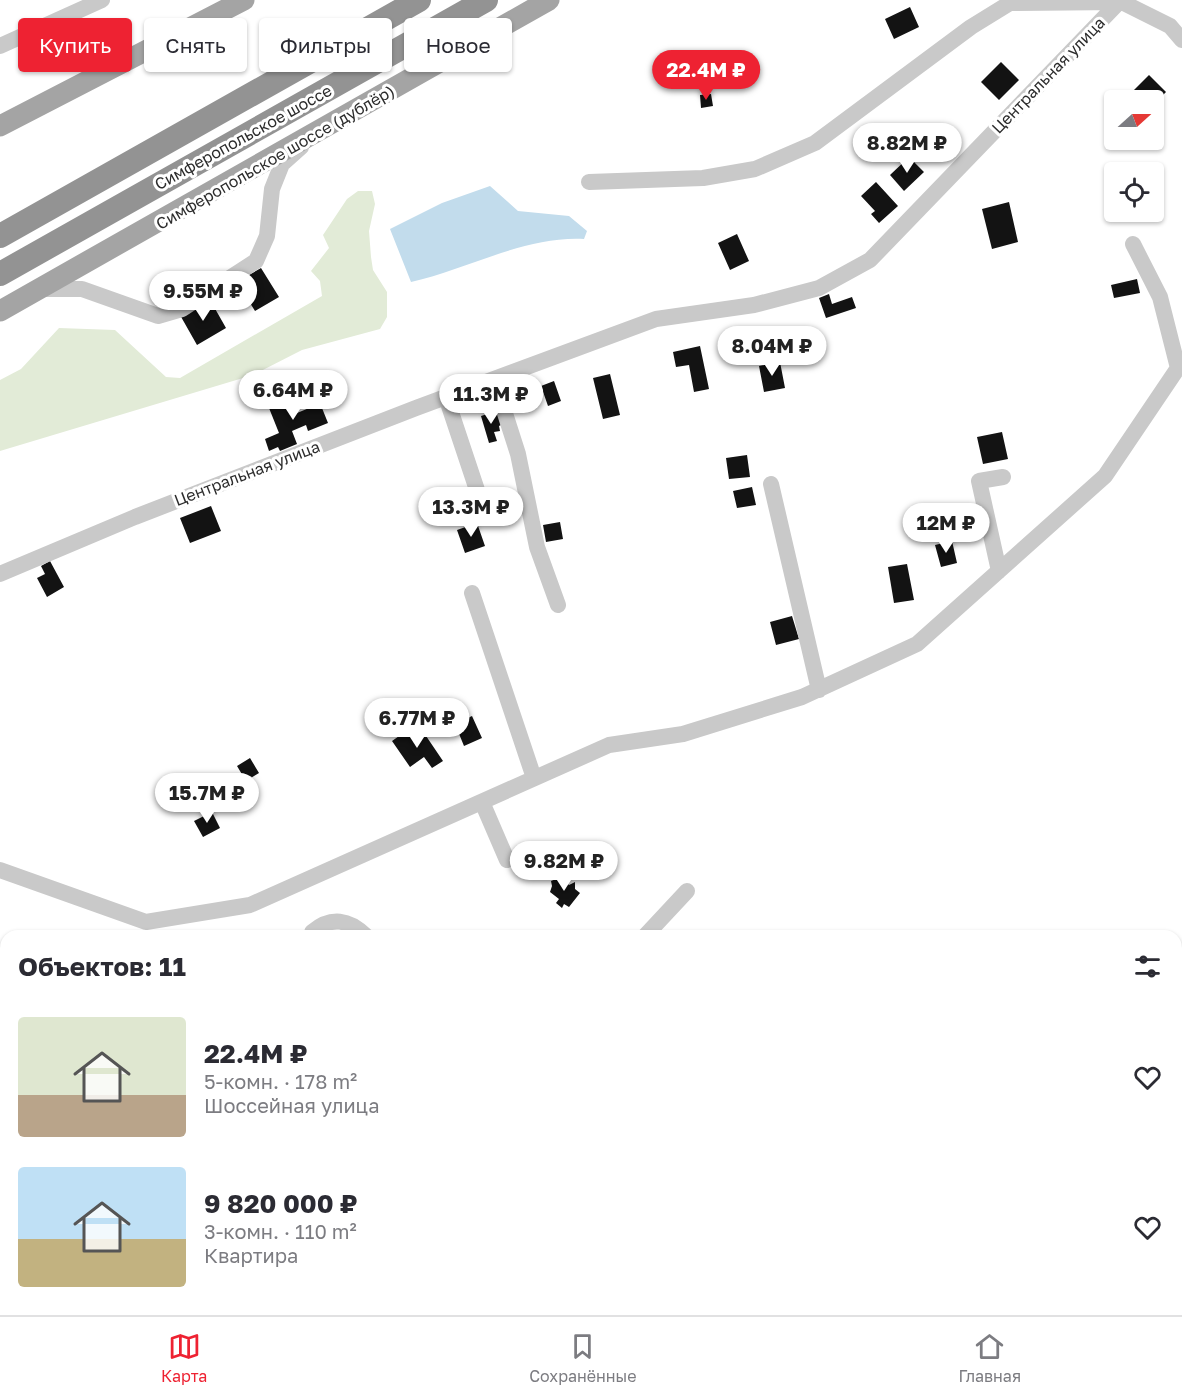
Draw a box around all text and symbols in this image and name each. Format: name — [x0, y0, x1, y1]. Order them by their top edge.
street label: Центральная улица — [987, 13, 1109, 137]
chip: Купить — [18, 18, 132, 72]
chip: Снять — [144, 18, 247, 72]
chip: Фильтры — [259, 18, 392, 72]
chip: Новое — [404, 18, 512, 72]
pin: 22.4M ₽ — [651, 50, 761, 101]
text: 22.4M ₽ — [666, 57, 746, 81]
street label: Симферопольское шоссе — [151, 80, 335, 194]
street label: Симферопольское шоссе (дублёр) — [152, 80, 398, 234]
north arrow — [1104, 90, 1164, 150]
map controls — [1104, 90, 1164, 222]
pin: 8.82M ₽ — [852, 123, 962, 174]
text: 8.82M ₽ — [867, 130, 947, 154]
button: locate — [1104, 162, 1164, 222]
pin: 9.55M ₽ — [148, 271, 258, 322]
text: 9.55M ₽ — [163, 278, 243, 302]
pin: 8.04M ₽ — [717, 326, 827, 377]
text: 8.04M ₽ — [732, 333, 813, 357]
pin: 6.64M ₽ — [238, 370, 348, 421]
pin: 11.3M ₽ — [436, 374, 546, 425]
text: 6.64M ₽ — [253, 377, 333, 401]
text: 11.3M ₽ — [453, 381, 529, 405]
street label: Центральная улица — [171, 436, 323, 510]
pin: 13.3M ₽ — [416, 487, 526, 538]
text: 13.3M ₽ — [432, 494, 510, 518]
pin: 12M ₽ — [904, 503, 988, 554]
text: 12M ₽ — [917, 510, 975, 534]
pin: 6.77M ₽ — [362, 698, 472, 749]
text: 6.77M ₽ — [378, 705, 456, 729]
pin: 15.7M ₽ — [152, 773, 262, 824]
text: 15.7M ₽ — [169, 780, 245, 804]
pin: 9.82M ₽ — [509, 841, 619, 892]
text: 9.82M ₽ — [524, 848, 604, 872]
icon: filters — [1131, 950, 1164, 983]
text: Объектов: 11 — [18, 951, 186, 982]
text: 22.4M ₽ — [204, 1038, 307, 1069]
icon: home — [66, 1041, 138, 1113]
icon: heart — [1131, 1061, 1164, 1094]
text: 5-комн. · 178 m² — [204, 1069, 357, 1093]
text: Шоссейная улица — [204, 1093, 380, 1117]
text: 9 820 000 ₽ — [204, 1188, 358, 1219]
icon: home — [66, 1191, 138, 1263]
icon: heart — [1131, 1211, 1164, 1244]
text: 3-комн. · 110 m² — [204, 1219, 357, 1243]
text: Квартира — [204, 1243, 298, 1267]
tab: Карта — [161, 1330, 207, 1386]
tab: Сохранённые — [529, 1330, 637, 1386]
tab: Главная — [958, 1330, 1021, 1386]

